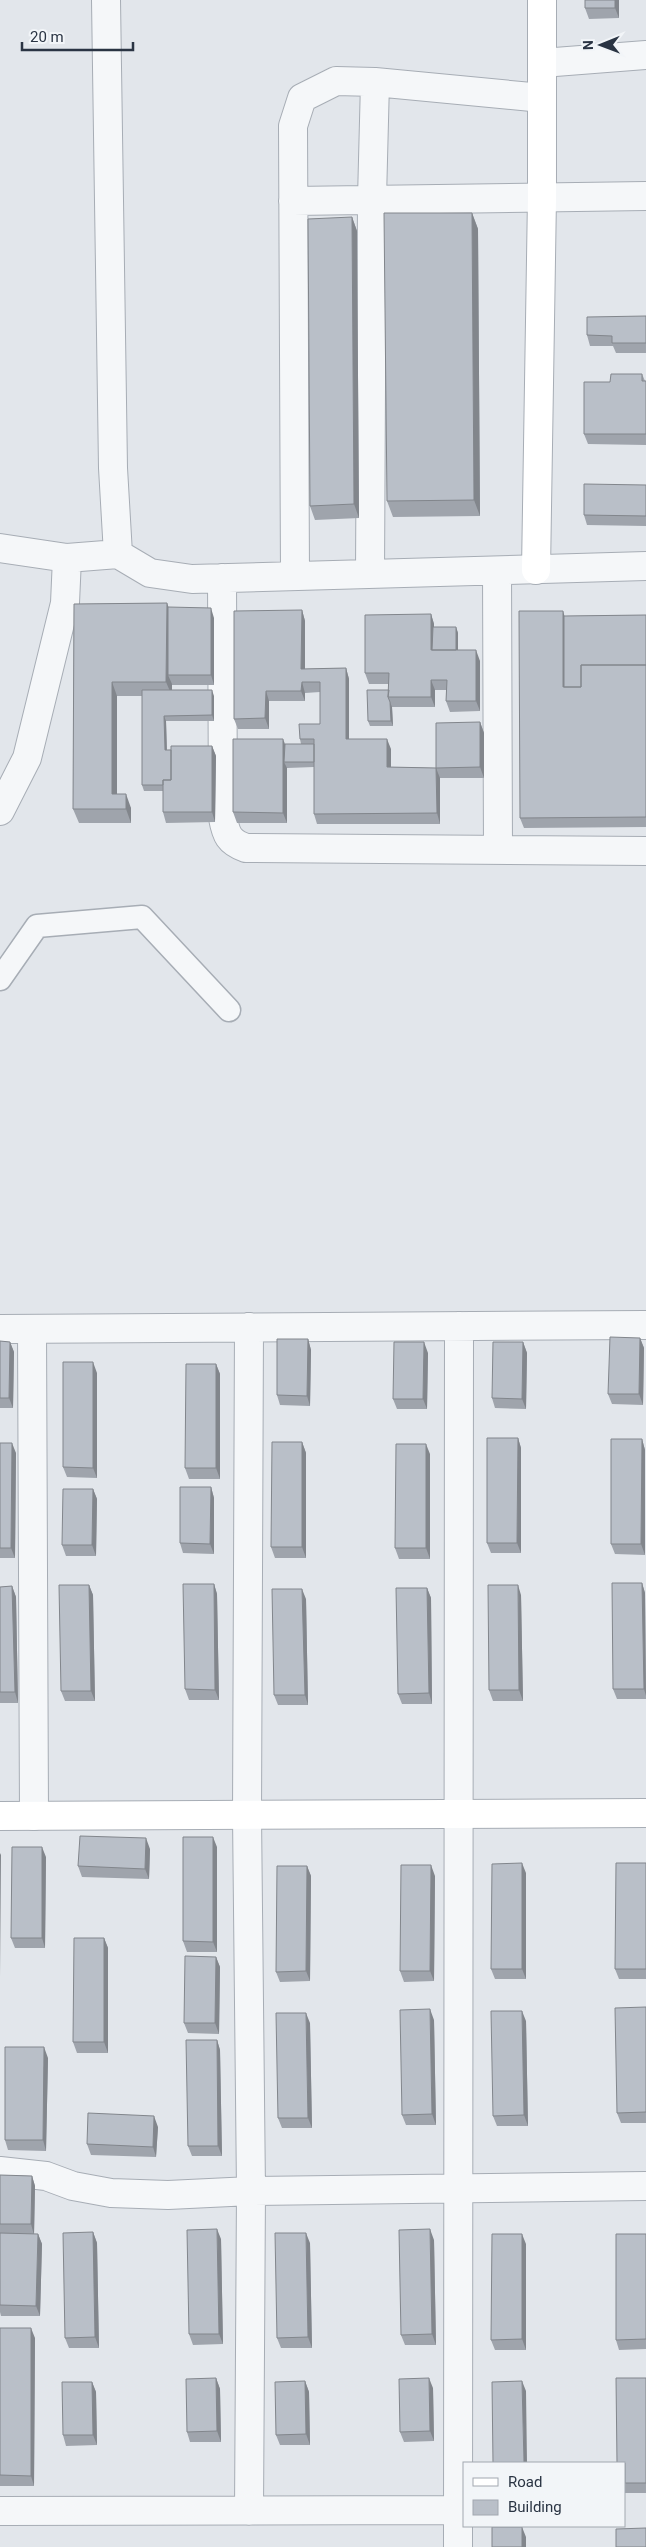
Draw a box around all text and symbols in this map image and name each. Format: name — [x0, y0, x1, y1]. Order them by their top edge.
scale bar — [22, 20, 134, 52]
north arrow — [576, 20, 626, 70]
text: 20 m — [30, 28, 64, 46]
text: N — [580, 40, 596, 50]
legend — [463, 2462, 626, 2527]
text: Road — [508, 2473, 542, 2491]
text: Building — [508, 2498, 562, 2516]

